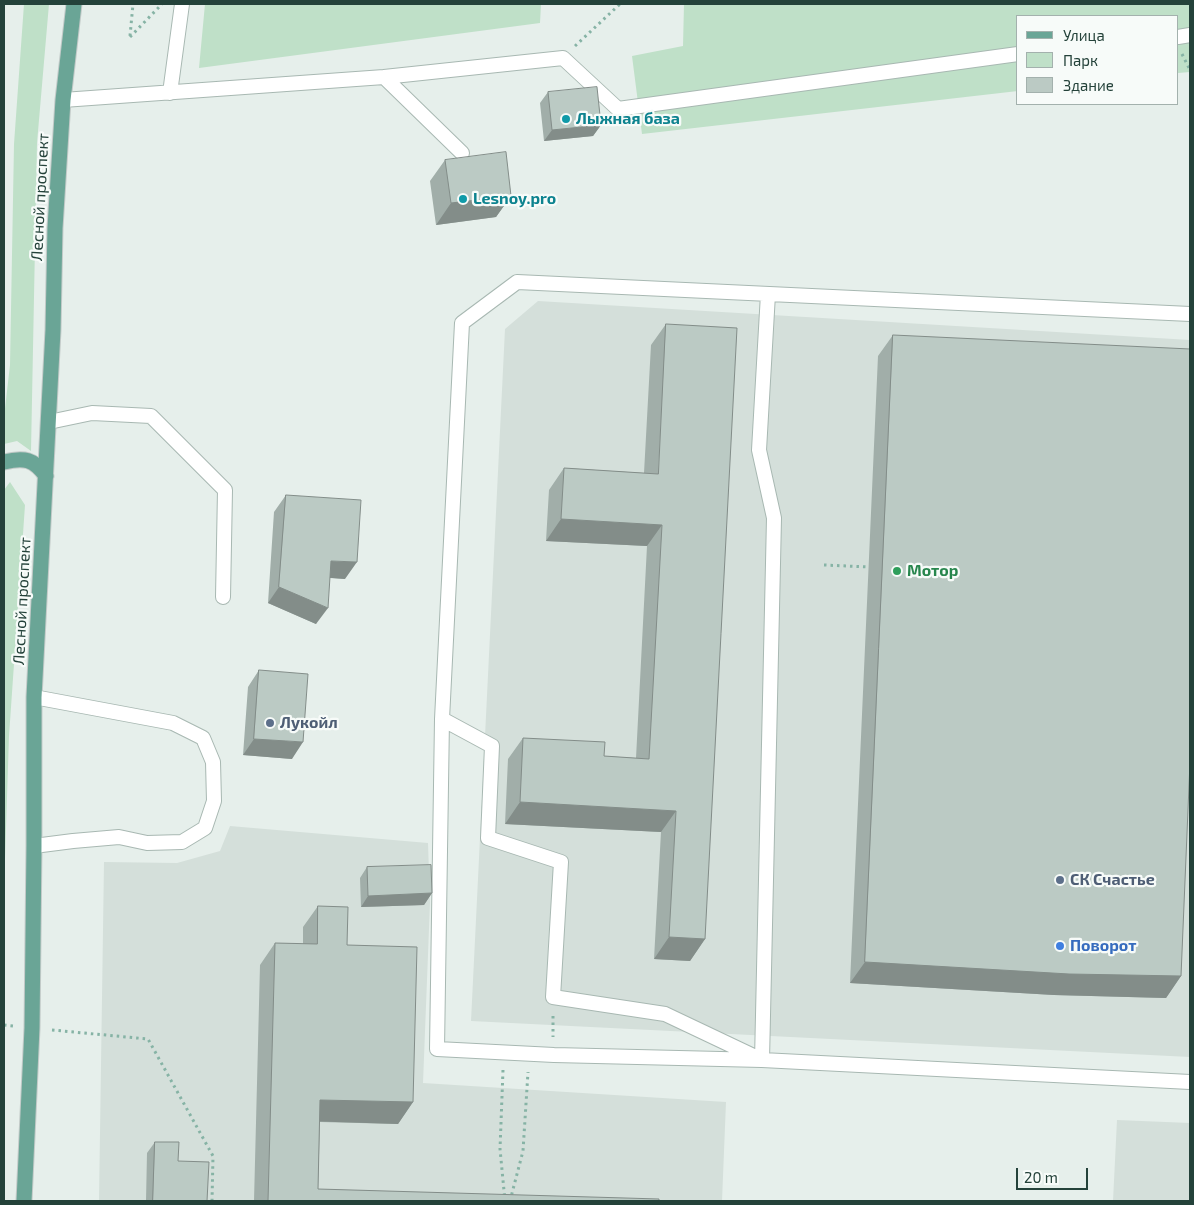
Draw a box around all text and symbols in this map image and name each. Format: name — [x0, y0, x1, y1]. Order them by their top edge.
legend — [1016, 15, 1179, 105]
text: Улица — [1063, 26, 1105, 44]
text: Парк — [1063, 51, 1098, 69]
text: Здание — [1063, 76, 1114, 94]
place label: Лыжная база — [576, 109, 680, 129]
marker: Лыжная база — [560, 113, 572, 125]
street label: Лесной проспект — [27, 133, 53, 261]
place label: Lesnoy.pro — [473, 189, 556, 209]
marker: Lesnoy.pro — [457, 193, 469, 205]
street label: Лесной проспект — [9, 537, 35, 665]
place label: Мотор — [907, 561, 958, 581]
marker: Мотор — [891, 565, 903, 577]
place label: Лукойл — [280, 713, 338, 733]
marker: Лукойл — [264, 717, 276, 729]
place label: СК Счастье — [1070, 870, 1155, 890]
marker: СК Счастье — [1054, 874, 1066, 886]
place label: Поворот — [1070, 936, 1136, 956]
marker: Поворот — [1054, 940, 1066, 952]
scale bar — [1019, 1158, 1092, 1190]
text: 20 m — [1024, 1168, 1058, 1186]

